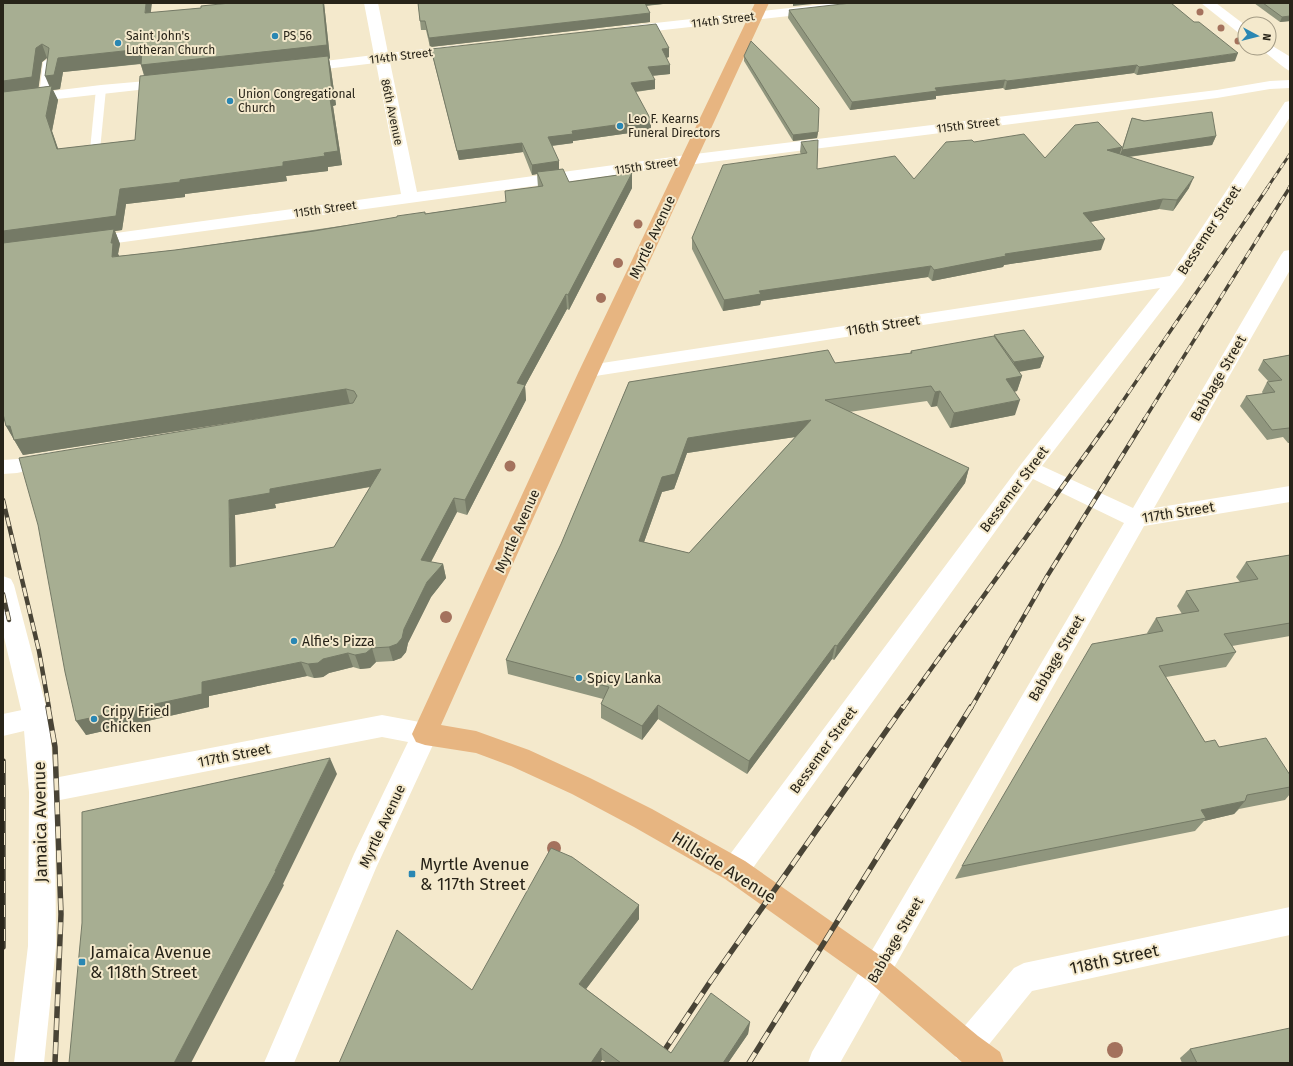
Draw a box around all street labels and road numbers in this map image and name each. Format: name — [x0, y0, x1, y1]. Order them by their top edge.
street label: 114th Street — [691, 9, 756, 31]
street label: 114th Street — [369, 45, 434, 67]
street label: 86th Avenue — [378, 78, 406, 146]
street label: 115th Street — [936, 114, 1001, 136]
street label: 115th Street — [614, 155, 679, 177]
street label: Bessemer Street — [1174, 181, 1245, 278]
street label: Myrtle Avenue — [626, 193, 679, 282]
street label: 115th Street — [293, 198, 358, 220]
street label: 116th Street — [845, 311, 922, 340]
street label: Babbage Street — [1187, 331, 1250, 424]
street label: Bessemer Street — [976, 442, 1053, 536]
street label: Myrtle Avenue — [491, 487, 544, 576]
street label: 117th Street — [1141, 498, 1216, 527]
street label: Babbage Street — [1025, 611, 1088, 704]
street label: Bessemer Street — [786, 703, 861, 797]
street label: 117th Street — [197, 740, 273, 771]
street label: Jamaica Avenue — [29, 761, 52, 883]
street label: Myrtle Avenue — [356, 782, 409, 871]
street label: Hillside Avenue — [668, 827, 780, 908]
street label: Babbage Street — [864, 893, 927, 986]
street label: 118th Street — [1068, 940, 1161, 979]

